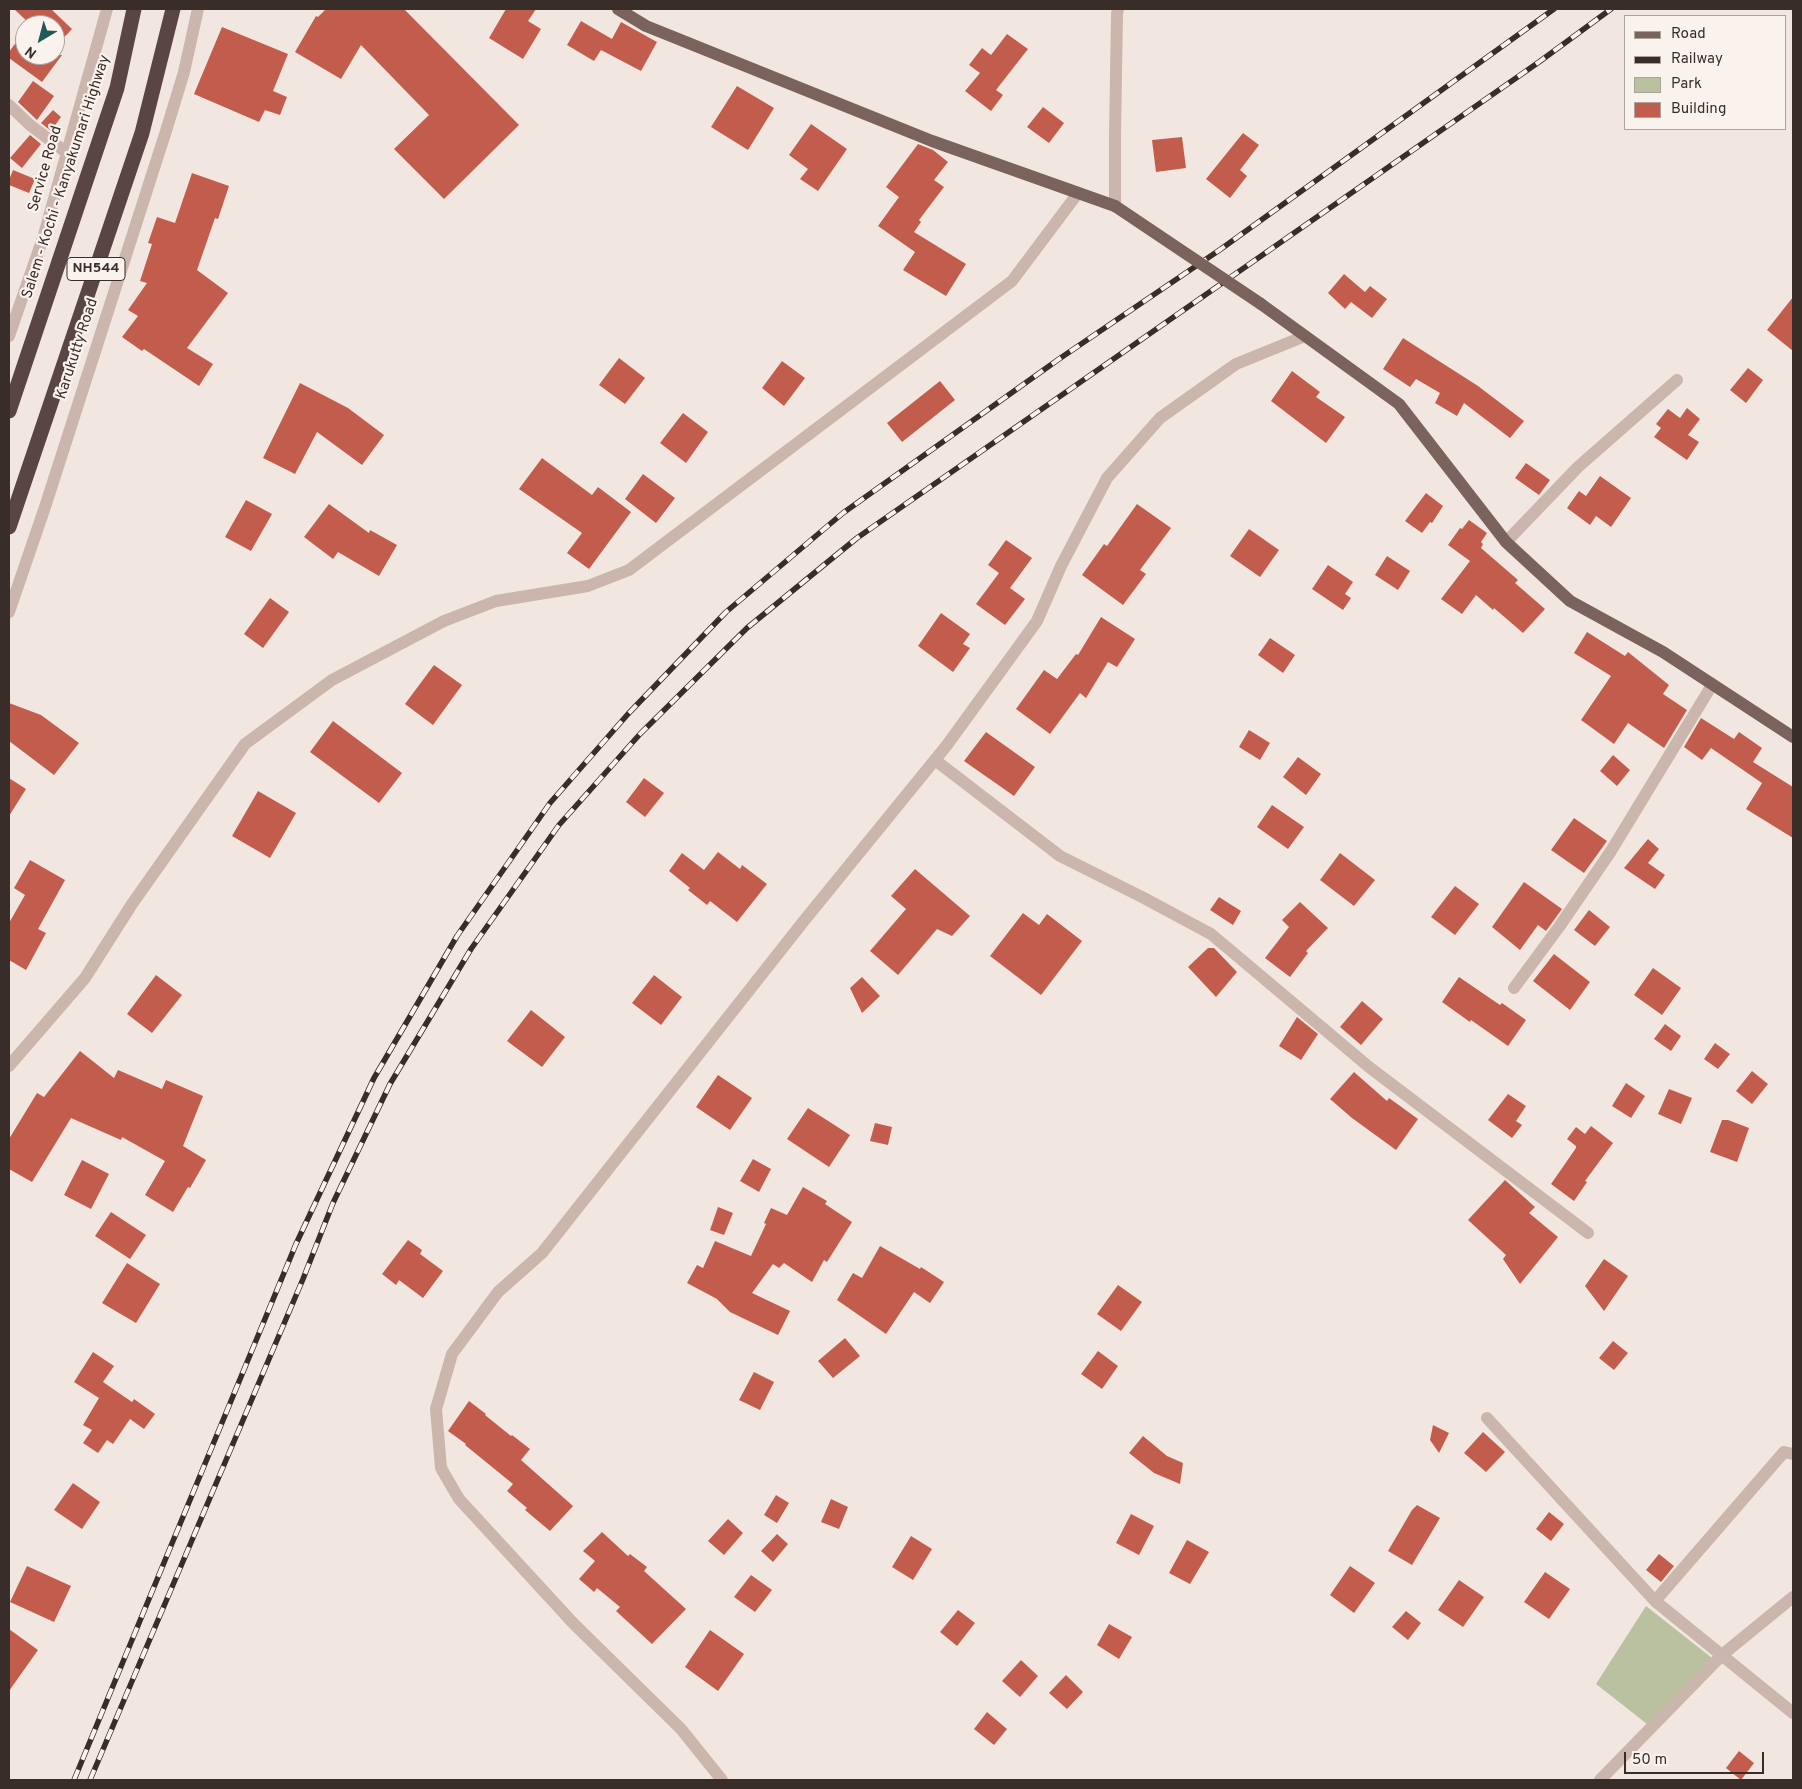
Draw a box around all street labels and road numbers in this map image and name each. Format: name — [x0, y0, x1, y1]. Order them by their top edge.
street label: Salem - Kochi - Kanyakumari Highway — [19, 53, 115, 301]
street label: Service Road — [25, 124, 67, 214]
road number: NH544 — [67, 258, 125, 280]
street label: Karukutty Road — [53, 296, 103, 402]

